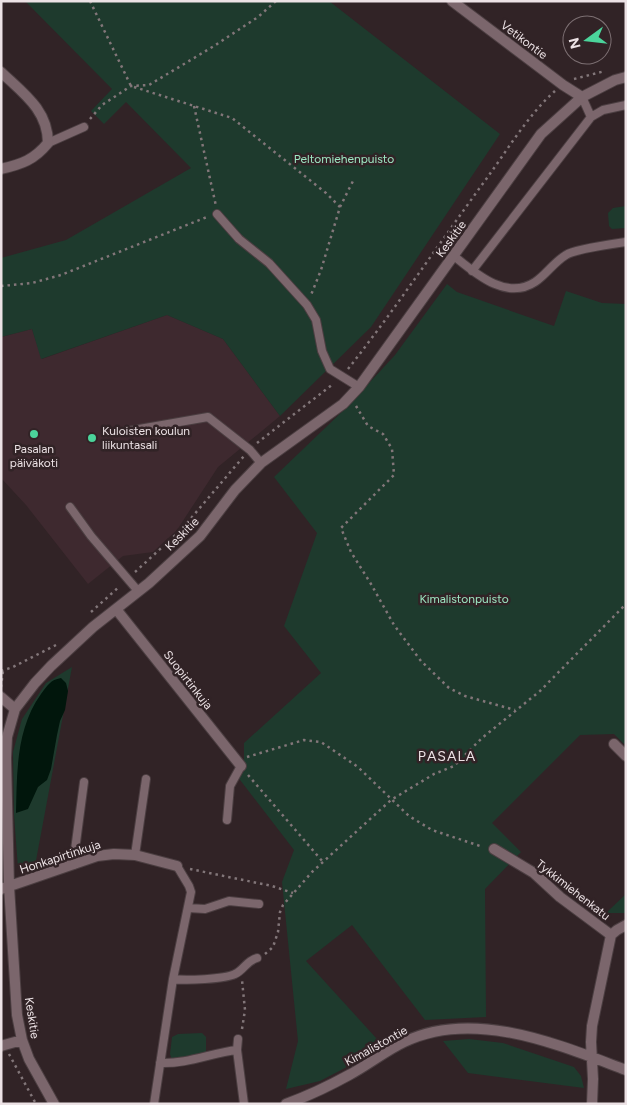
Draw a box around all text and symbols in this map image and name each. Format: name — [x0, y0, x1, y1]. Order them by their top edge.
north arrow — [562, 15, 612, 65]
street label: Vetikontie — [498, 18, 550, 62]
text: N — [565, 36, 585, 51]
park label: Peltomiehenpuisto — [294, 152, 394, 166]
street label: Keskitie — [433, 218, 469, 260]
place label: Kuloisten koulun liikuntasali — [102, 424, 190, 452]
marker: Pasalan päiväkoti — [28, 428, 40, 440]
marker: Kuloisten koulun liikuntasali — [86, 432, 98, 444]
place label: Pasalan päiväkoti — [10, 442, 58, 470]
street label: Keskitie — [162, 514, 202, 554]
park label: Kimalistonpuisto — [419, 592, 509, 606]
street label: Suopirtinkuja — [161, 648, 215, 712]
district label: PASALA — [418, 748, 476, 765]
street label: Honkapirtinkuja — [18, 837, 102, 877]
street label: Tykkimiehenkatu — [533, 857, 613, 923]
street label: Keskitie — [22, 996, 42, 1040]
street label: Kimalistontie — [342, 1023, 410, 1069]

